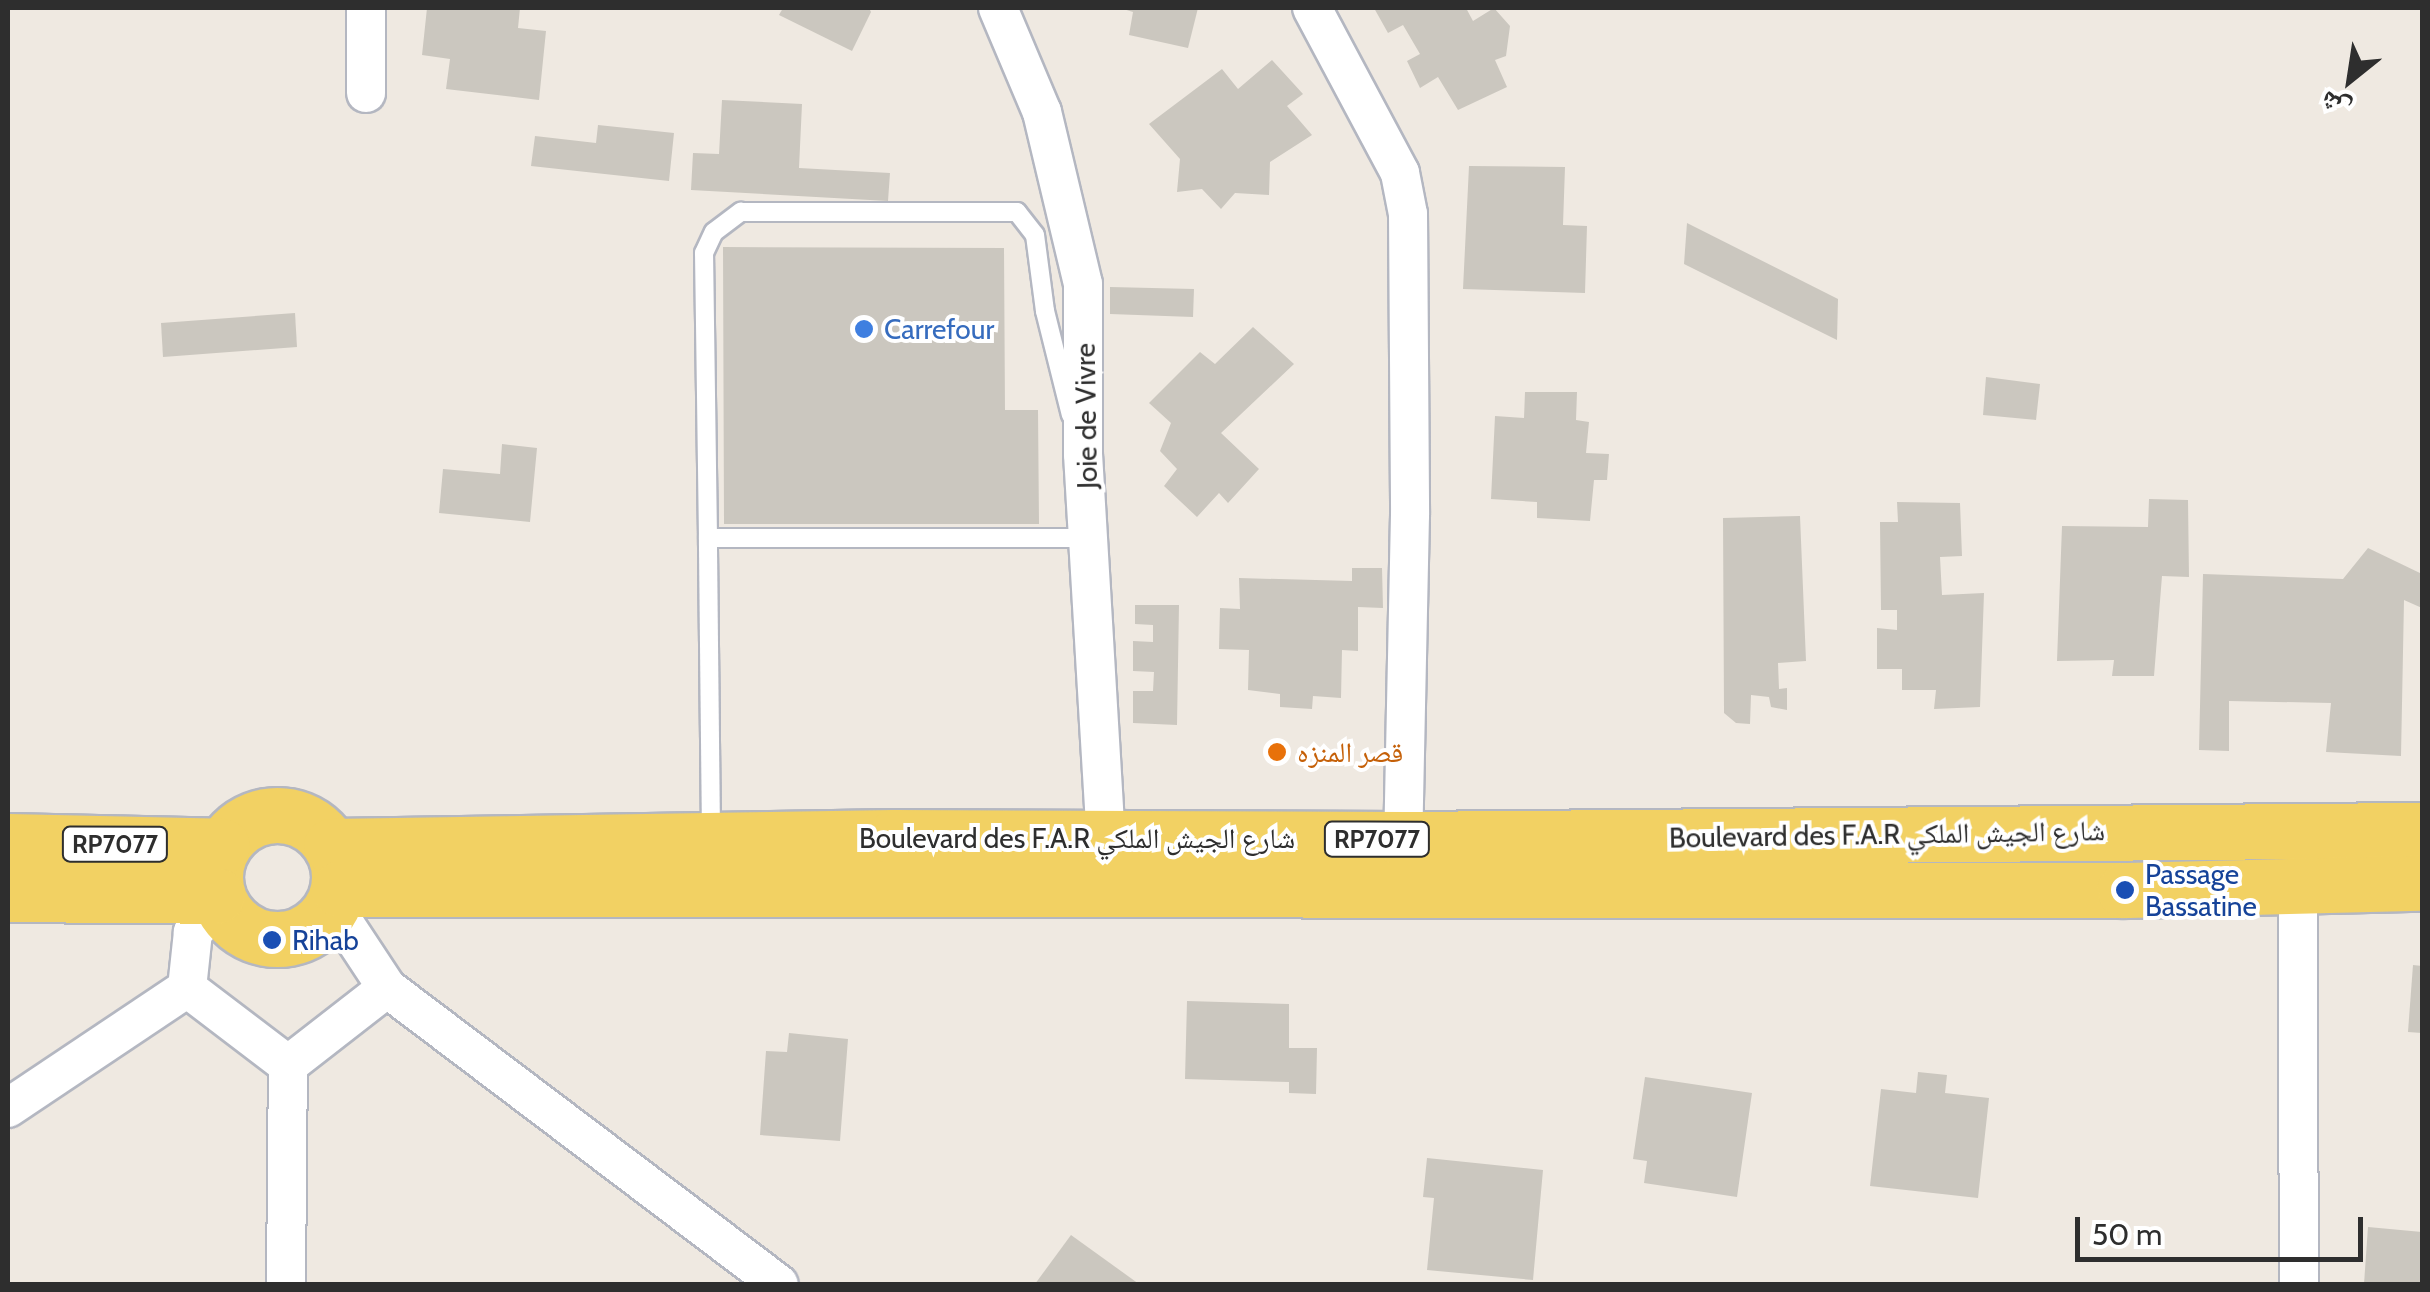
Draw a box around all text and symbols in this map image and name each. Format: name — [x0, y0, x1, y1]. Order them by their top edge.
north arrow — [2300, 30, 2400, 130]
text: ش — [2314, 84, 2356, 128]
place label: Carrefour — [884, 312, 994, 346]
marker: Carrefour — [853, 318, 875, 340]
street label: Joie de Vivre — [1068, 343, 1104, 489]
place label: قصر المنزه — [1297, 735, 1403, 769]
marker: قصر المنزه — [1266, 741, 1288, 763]
street label: Boulevard des F.A.R شارع الجيش الملكي — [1669, 813, 2105, 855]
road number: RP7077 — [1322, 819, 1432, 859]
street label: Boulevard des F.A.R شارع الجيش الملكي — [859, 821, 1295, 855]
road number: RP7077 — [60, 824, 170, 864]
place label: Passage Bassatine — [2145, 857, 2257, 923]
marker: Passage Bassatine — [2114, 879, 2136, 901]
place label: Rihab — [292, 923, 359, 957]
marker: Rihab — [261, 929, 283, 951]
scale bar — [2080, 1197, 2368, 1259]
text: 50 m — [2092, 1216, 2162, 1253]

